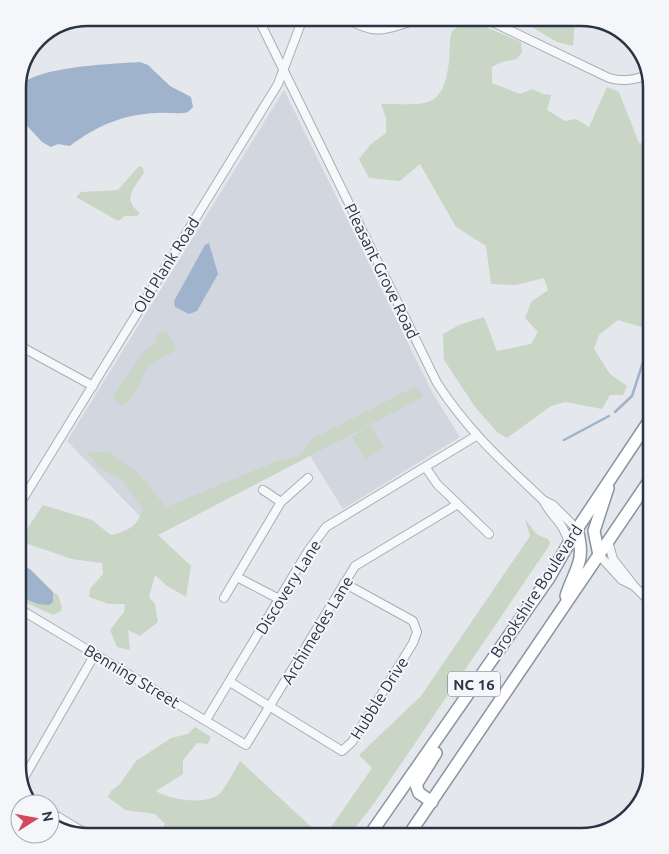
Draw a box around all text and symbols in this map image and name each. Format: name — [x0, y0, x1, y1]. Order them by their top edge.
street label: Pleasant Grove Road — [341, 200, 423, 342]
street label: Old Plank Road — [129, 214, 203, 316]
street label: Brookshire Boulevard — [486, 521, 586, 661]
street label: Discovery Lane — [252, 537, 324, 637]
street label: Archimedes Lane — [278, 573, 356, 687]
street label: Benning Street — [81, 641, 183, 712]
street label: Hubble Drive — [347, 654, 411, 742]
road number: NC 16 — [448, 672, 500, 696]
north arrow — [10, 794, 60, 844]
text: N — [39, 810, 57, 823]

